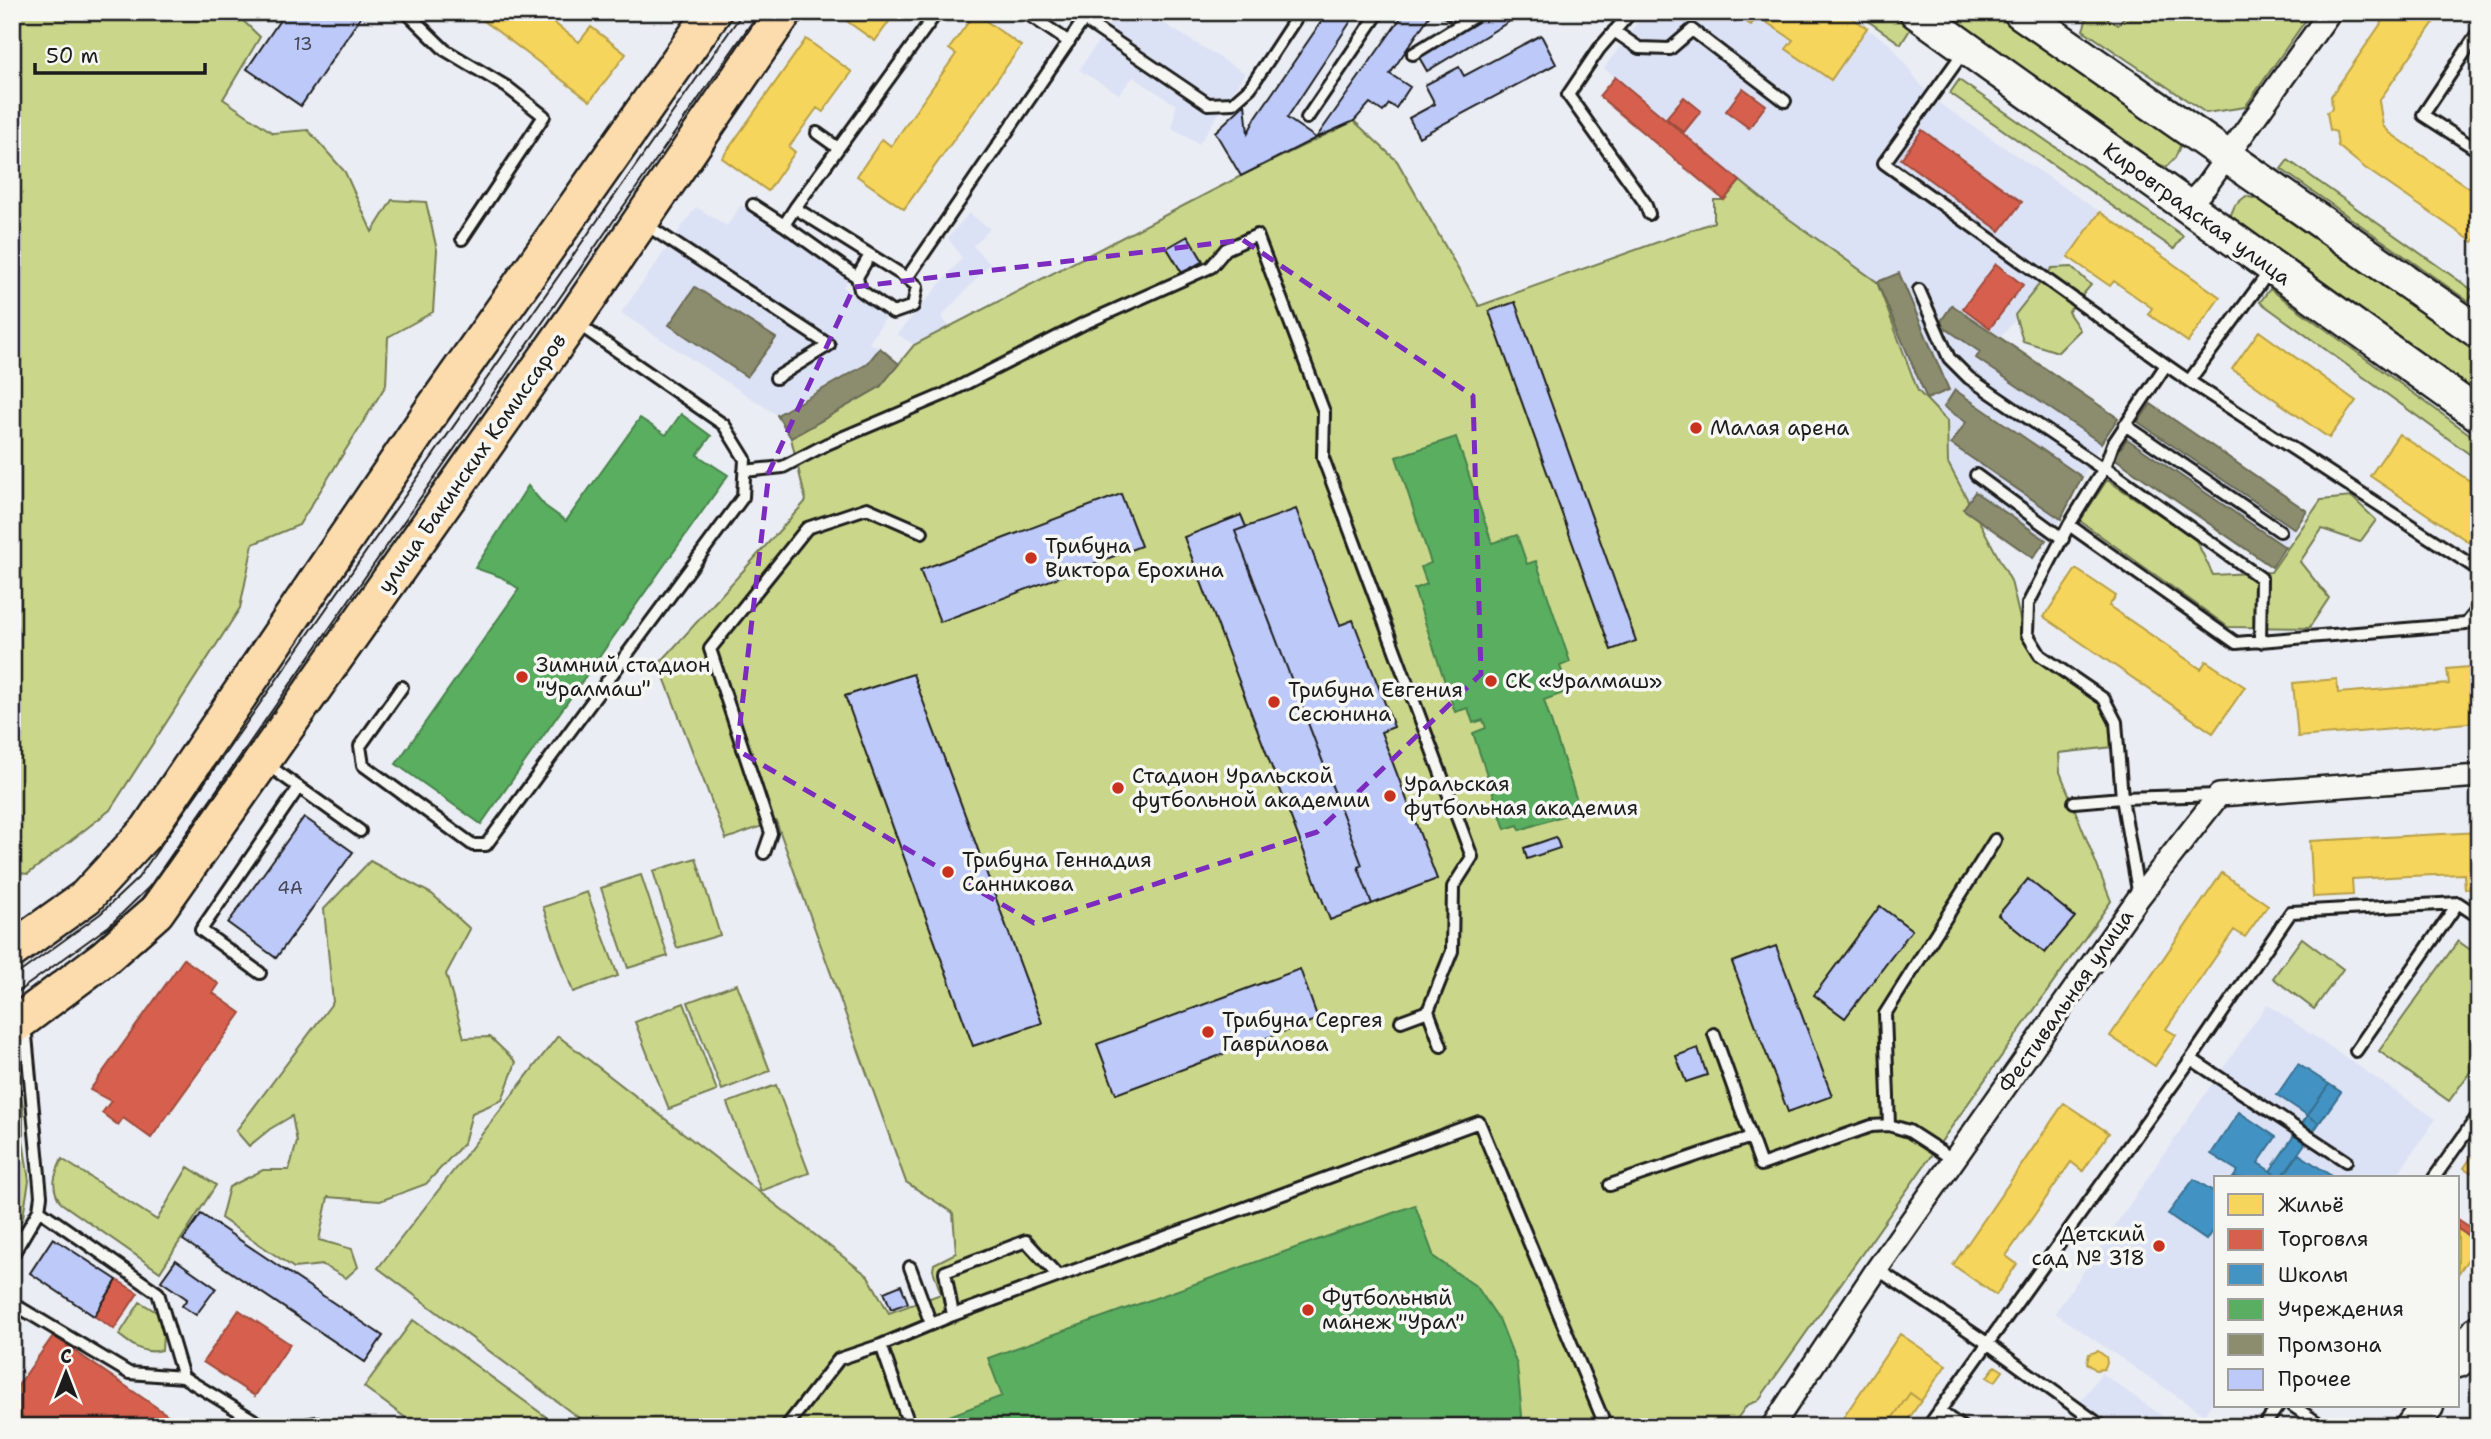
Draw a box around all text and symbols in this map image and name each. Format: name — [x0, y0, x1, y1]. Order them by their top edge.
scale bar — [35, 32, 205, 76]
house number: 13 — [293, 32, 313, 56]
text: 50 m — [46, 42, 99, 70]
street label: Кировградская улица — [2097, 136, 2297, 292]
street label: улица Бакинских Комиссаров — [371, 328, 573, 598]
place label: Малая арена — [1710, 414, 1849, 442]
marker: Малая арена — [1688, 420, 1704, 436]
place label: Трибуна Виктора Ерохина — [1045, 532, 1224, 584]
marker: Трибуна Виктора Ерохина — [1023, 550, 1039, 566]
place label: Зимний стадион "Уралмаш" — [536, 651, 710, 703]
place label: СК «Уралмаш» — [1505, 667, 1662, 695]
marker: Зимний стадион "Уралмаш" — [514, 669, 530, 685]
marker: СК «Уралмаш» — [1483, 673, 1499, 689]
place label: Трибуна Евгения Сесюнина — [1288, 676, 1463, 728]
marker: Трибуна Евгения Сесюнина — [1266, 694, 1282, 710]
place label: Стадион Уральской футбольной академии — [1132, 762, 1370, 814]
place label: Уральская футбольная академия — [1404, 770, 1638, 822]
marker: Стадион Уральской футбольной академии — [1110, 780, 1126, 796]
marker: Уральская футбольная академия — [1382, 788, 1398, 804]
place label: Трибуна Геннадия Санникова — [962, 846, 1152, 898]
marker: Трибуна Геннадия Санникова — [940, 864, 956, 880]
house number: 4А — [277, 876, 303, 900]
street label: Фестивальная улица — [1992, 904, 2140, 1098]
place label: Трибуна Сергея Гаврилова — [1222, 1006, 1383, 1058]
marker: Трибуна Сергея Гаврилова — [1200, 1024, 1216, 1040]
legend — [2214, 1176, 2460, 1408]
text: Жильё — [2278, 1191, 2344, 1219]
place label: Детский сад № 318 — [2031, 1220, 2145, 1272]
text: Торговля — [2278, 1225, 2368, 1253]
marker: Детский сад № 318 — [2151, 1238, 2167, 1254]
text: Школы — [2278, 1261, 2348, 1289]
place label: Футбольный манеж "Урал" — [1322, 1284, 1465, 1336]
text: Учреждения — [2278, 1295, 2404, 1323]
marker: Футбольный манеж "Урал" — [1300, 1302, 1316, 1318]
text: Промзона — [2278, 1331, 2381, 1359]
north arrow — [32, 1338, 102, 1408]
text: С — [60, 1344, 72, 1369]
text: Прочее — [2278, 1365, 2351, 1393]

